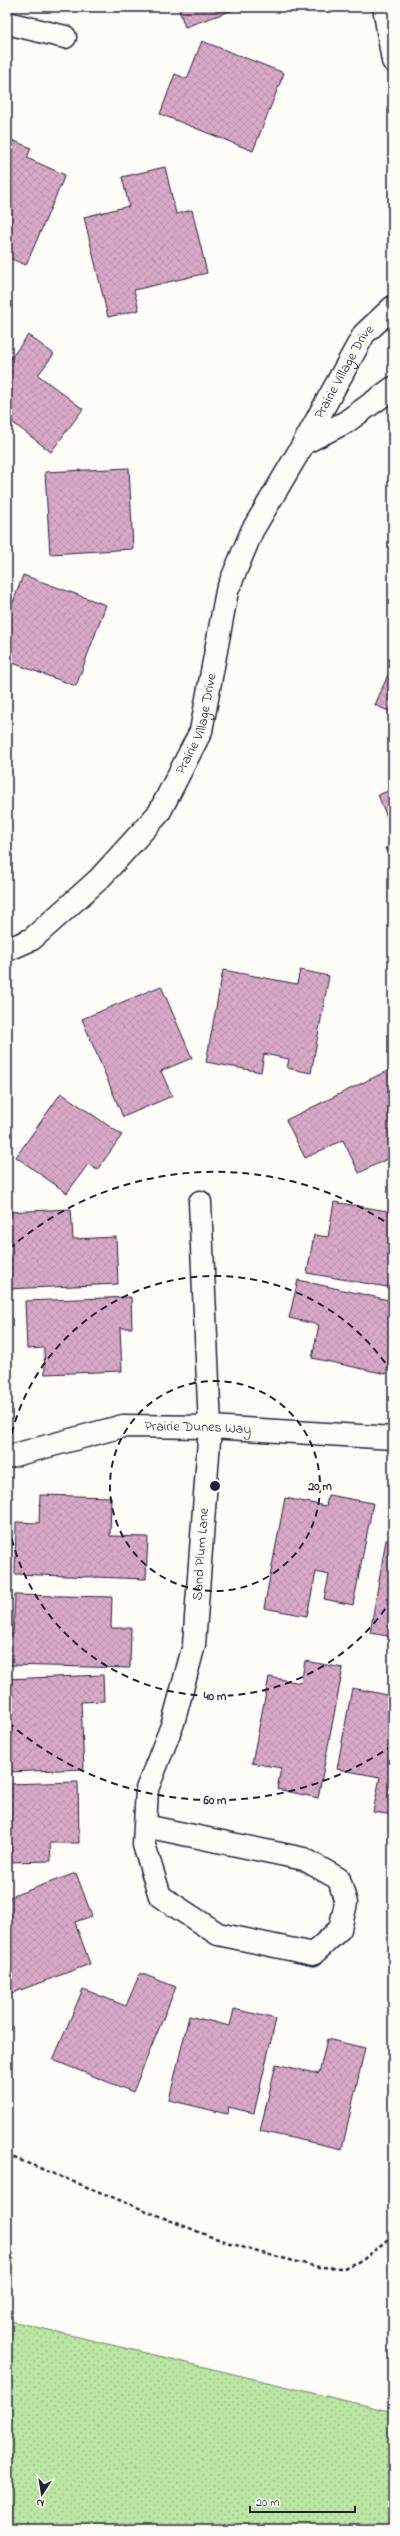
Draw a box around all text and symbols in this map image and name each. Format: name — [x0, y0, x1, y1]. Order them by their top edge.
street label: Prairie Village Drive — [309, 319, 379, 423]
street label: Prairie Village Drive — [170, 671, 222, 778]
street label: Prairie Dunes Way — [144, 1416, 252, 1441]
text: 20 m — [307, 1478, 332, 1496]
centre of rings — [208, 1479, 222, 1493]
street label: Sand Plum Lane — [187, 1506, 215, 1601]
text: 40 m — [203, 1688, 227, 1706]
text: 60 m — [203, 1792, 227, 1810]
north arrow — [22, 2474, 62, 2514]
scale bar — [250, 2488, 355, 2514]
text: N — [35, 2494, 45, 2511]
text: 20 m — [256, 2494, 279, 2512]

